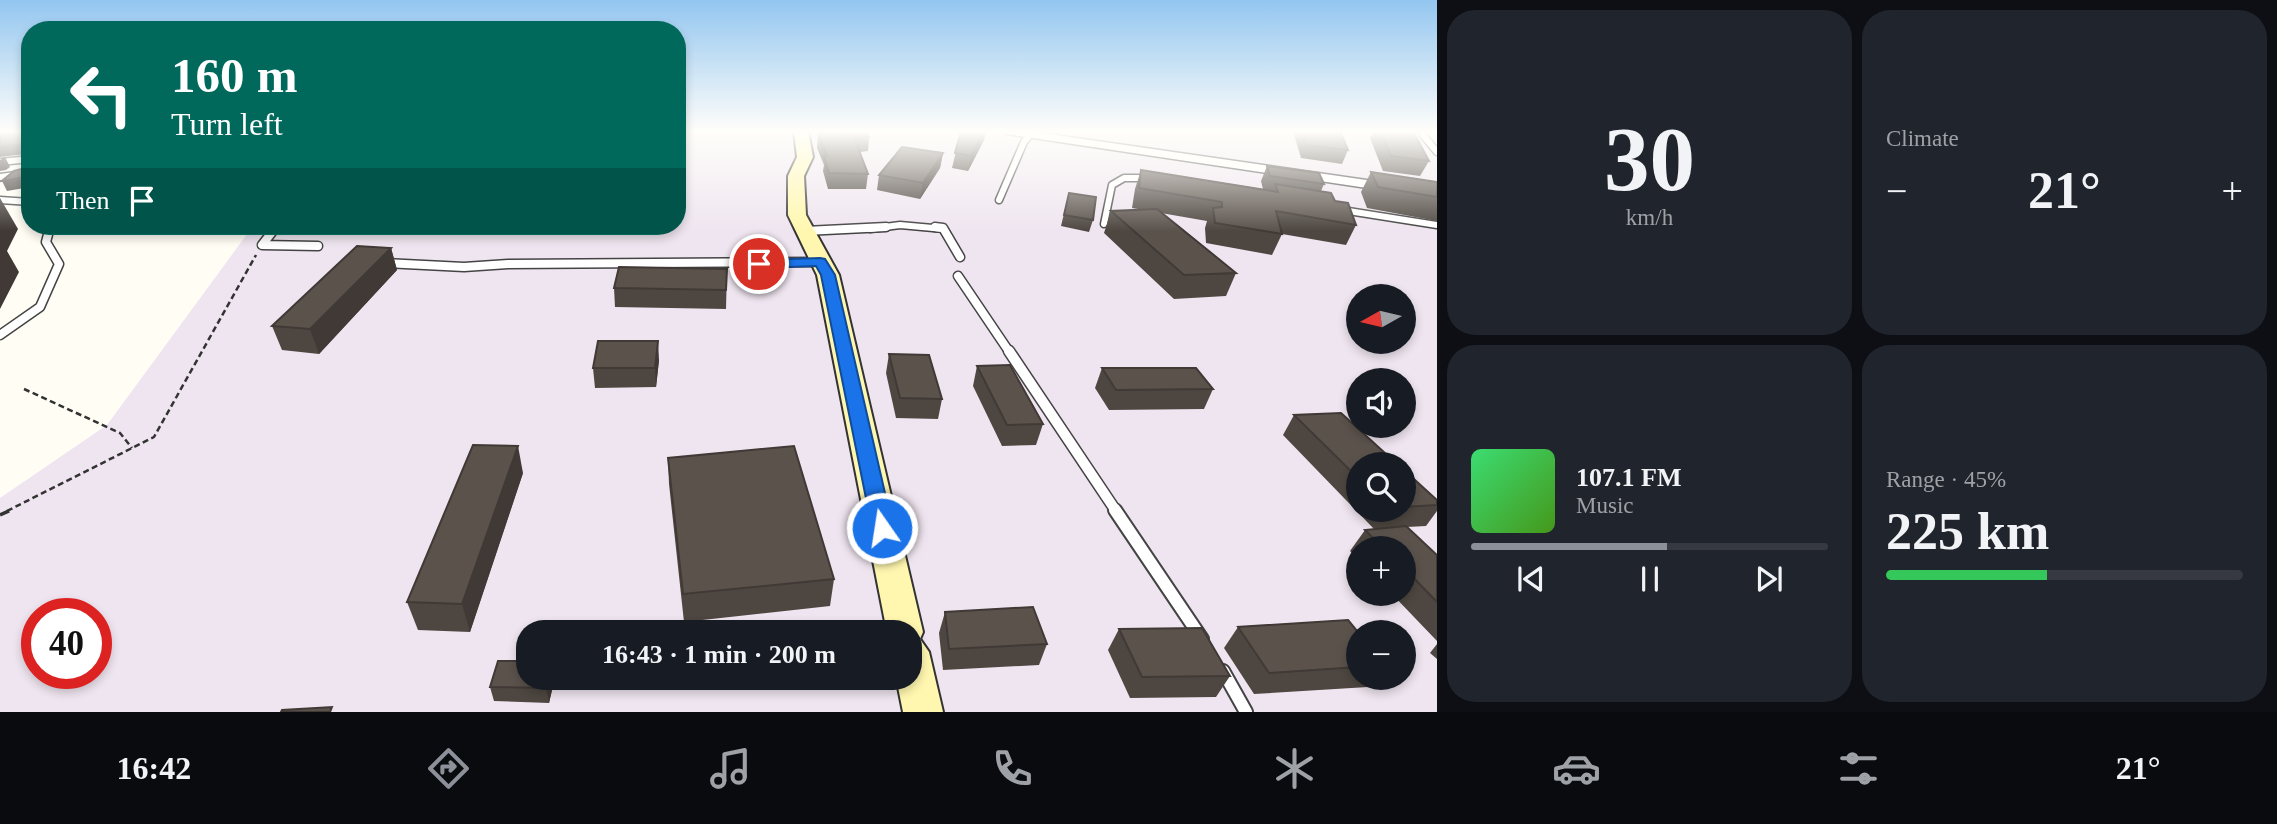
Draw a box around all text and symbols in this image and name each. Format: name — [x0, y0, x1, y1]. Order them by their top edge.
text: 160 m — [171, 48, 298, 103]
icon: left — [56, 49, 147, 140]
text: Turn left — [171, 106, 283, 142]
text: 30 — [1604, 109, 1695, 210]
text: Climate — [1886, 126, 1959, 151]
text: 21° — [2028, 162, 2101, 219]
text: − — [1886, 170, 1907, 212]
text: + — [2222, 170, 2243, 212]
icon: arrive — [123, 182, 161, 220]
text: Then — [56, 186, 109, 215]
text: km/h — [1626, 205, 1673, 230]
pin — [729, 234, 789, 294]
icon: arrive — [740, 245, 778, 283]
north arrow — [1346, 284, 1416, 354]
map controls — [1346, 284, 1416, 690]
button: sound — [1346, 368, 1416, 438]
button: search — [1346, 452, 1416, 522]
text: 107.1 FM — [1576, 463, 1681, 492]
text: Range · 45% — [1886, 467, 2006, 492]
position arrow — [845, 491, 919, 565]
text: Music — [1576, 493, 1634, 518]
text: 225 km — [1886, 503, 2049, 560]
button: + — [1346, 536, 1416, 606]
icon: previous — [1512, 560, 1550, 598]
icon: pause — [1631, 560, 1669, 598]
icon: next — [1750, 560, 1788, 598]
speed limit sign: 40 — [21, 598, 112, 689]
button: − — [1346, 620, 1416, 690]
text: 16:43 · 1 min · 200 m — [602, 640, 836, 669]
icon: directions — [424, 744, 473, 793]
icon: music — [706, 744, 755, 793]
icon: phone — [988, 744, 1037, 793]
icon: climate — [1270, 744, 1319, 793]
icon: car — [1552, 744, 1601, 793]
icon: filters — [1834, 744, 1883, 793]
text: 16:42 — [116, 750, 191, 786]
text: 21° — [2116, 750, 2160, 786]

